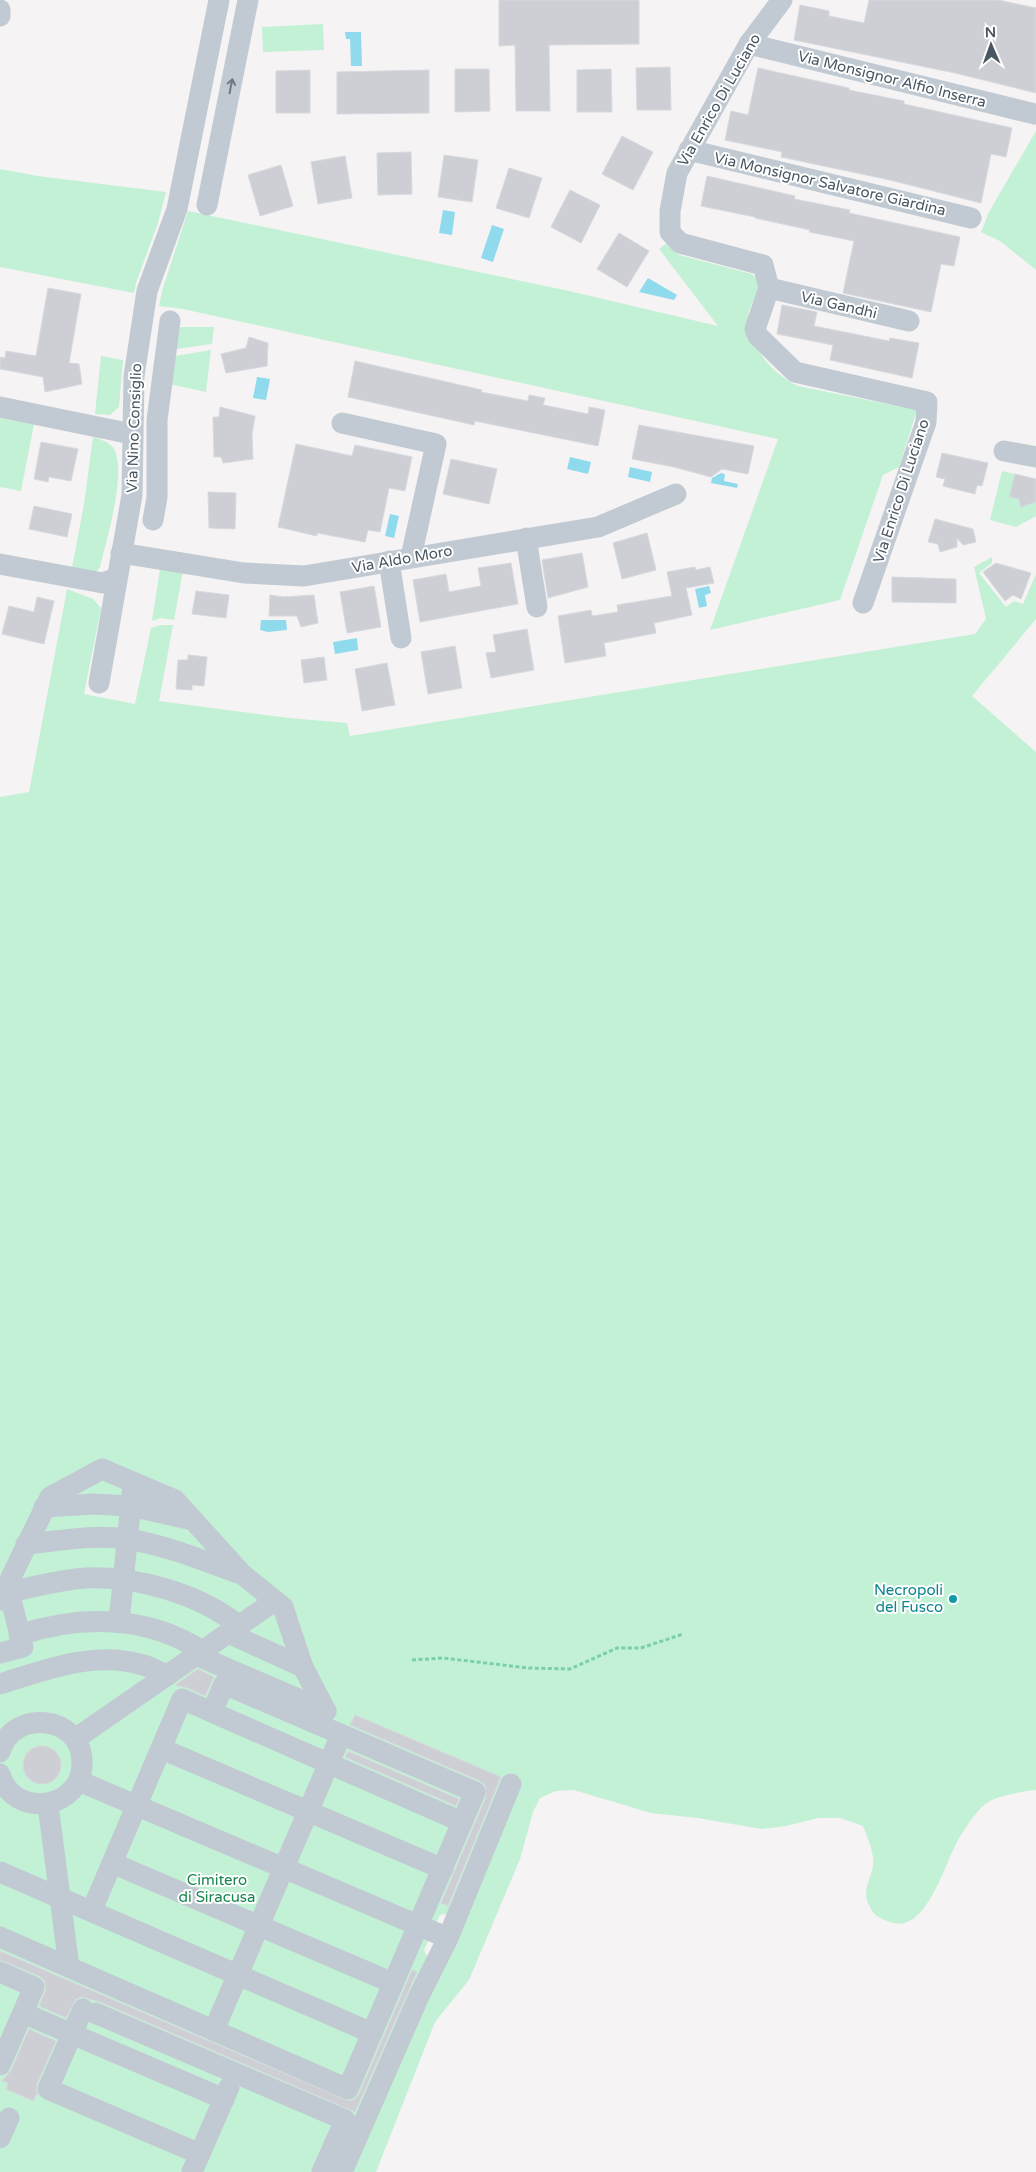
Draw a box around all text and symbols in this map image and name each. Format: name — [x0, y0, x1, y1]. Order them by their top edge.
north arrow — [966, 20, 1016, 70]
text: N — [985, 24, 996, 41]
street label: Via Enrico Di Luciano — [674, 30, 764, 170]
street label: Via Monsignor Alfio Inserra — [796, 47, 988, 111]
one-way arrow — [226, 79, 236, 95]
street label: Via Monsignor Salvatore Giardina — [712, 149, 948, 219]
street label: Via Gandhi — [799, 288, 879, 322]
street label: Via Nino Consiglio — [123, 363, 145, 493]
street label: Via Enrico Di Luciano — [869, 417, 933, 565]
street label: Via Aldo Moro — [350, 541, 454, 577]
place label: Necropoli del Fusco — [874, 1581, 943, 1616]
marker: Necropoli del Fusco — [947, 1593, 959, 1605]
park label: Cimitero di Siracusa — [179, 1871, 255, 1906]

